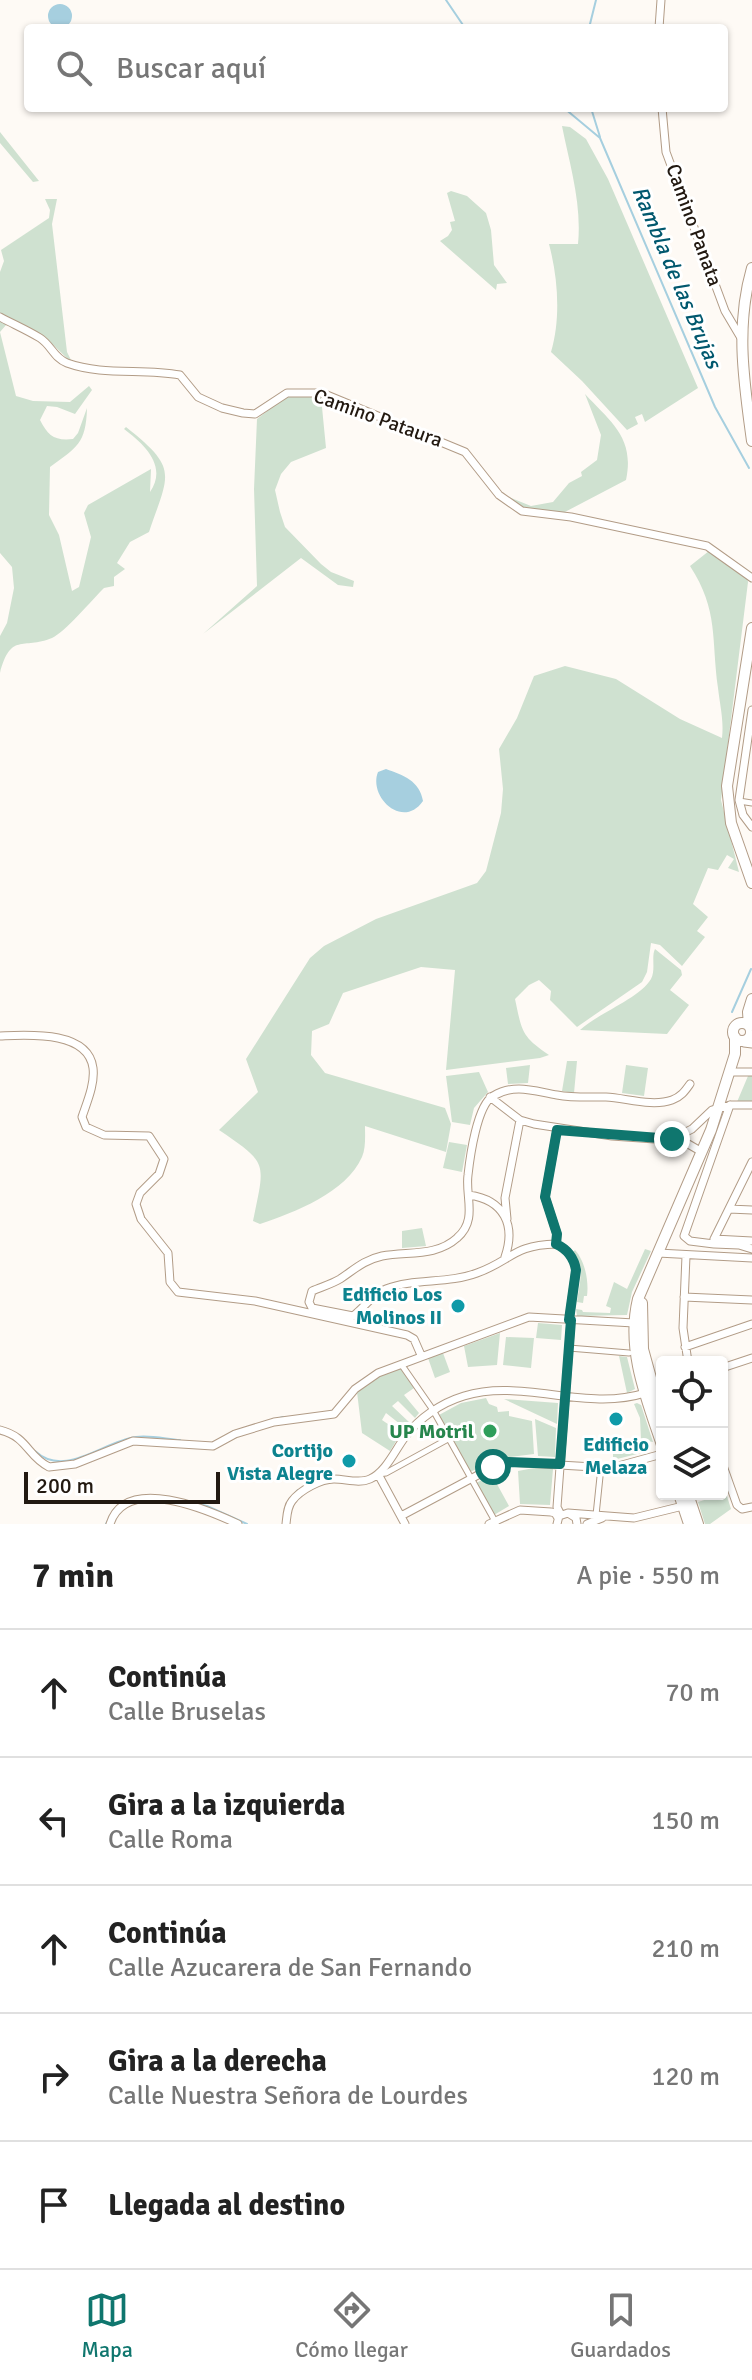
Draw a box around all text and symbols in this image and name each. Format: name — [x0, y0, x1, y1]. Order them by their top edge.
search box — [24, 24, 728, 112]
icon: search — [52, 46, 96, 90]
text: Buscar aquí — [116, 50, 266, 87]
street label: Camino Panata — [660, 160, 728, 290]
water label: Rambla de las Brujas — [626, 182, 729, 374]
street label: Camino Pataura — [310, 383, 446, 453]
route end — [654, 1121, 690, 1157]
place label: Edificio Los Molinos II — [342, 1282, 442, 1330]
marker: Edificio Los Molinos II — [449, 1297, 467, 1315]
map controls — [656, 1356, 728, 1500]
button: locate — [656, 1356, 728, 1428]
marker: Edificio Melaza — [607, 1410, 625, 1428]
place label: UP Motril — [389, 1419, 474, 1444]
marker: UP Motril — [481, 1422, 499, 1440]
button: layers — [656, 1428, 728, 1500]
place label: Edificio Melaza — [583, 1432, 649, 1480]
place label: Cortijo Vista Alegre — [227, 1438, 333, 1486]
route start — [475, 1449, 511, 1485]
marker: Cortijo Vista Alegre — [340, 1452, 358, 1470]
scale bar — [24, 1468, 220, 1504]
text: 200 m — [36, 1472, 94, 1499]
text: 7 min — [32, 1555, 114, 1597]
text: A pie · 550 m — [577, 1560, 720, 1592]
text: Continúa — [108, 1659, 227, 1696]
icon: ahead — [32, 1671, 76, 1715]
text: 70 m — [665, 1677, 720, 1709]
text: Calle Bruselas — [108, 1696, 266, 1728]
text: Gira a la izquierda — [108, 1787, 345, 1824]
icon: left — [32, 1799, 76, 1843]
text: 150 m — [651, 1805, 720, 1837]
text: Calle Roma — [108, 1824, 233, 1856]
text: Continúa — [108, 1915, 227, 1952]
icon: ahead — [32, 1927, 76, 1971]
text: 210 m — [651, 1933, 720, 1965]
text: Calle Azucarera de San Fernando — [108, 1952, 472, 1984]
text: Gira a la derecha — [108, 2043, 327, 2080]
icon: right — [32, 2055, 76, 2099]
text: 120 m — [651, 2061, 720, 2093]
text: Calle Nuestra Señora de Lourdes — [108, 2080, 468, 2112]
icon: arrive — [32, 2183, 76, 2227]
text: Llegada al destino — [108, 2187, 345, 2224]
tab: Mapa — [81, 2288, 133, 2363]
tab: Cómo llegar — [295, 2288, 408, 2363]
tab: Guardados — [570, 2288, 671, 2363]

